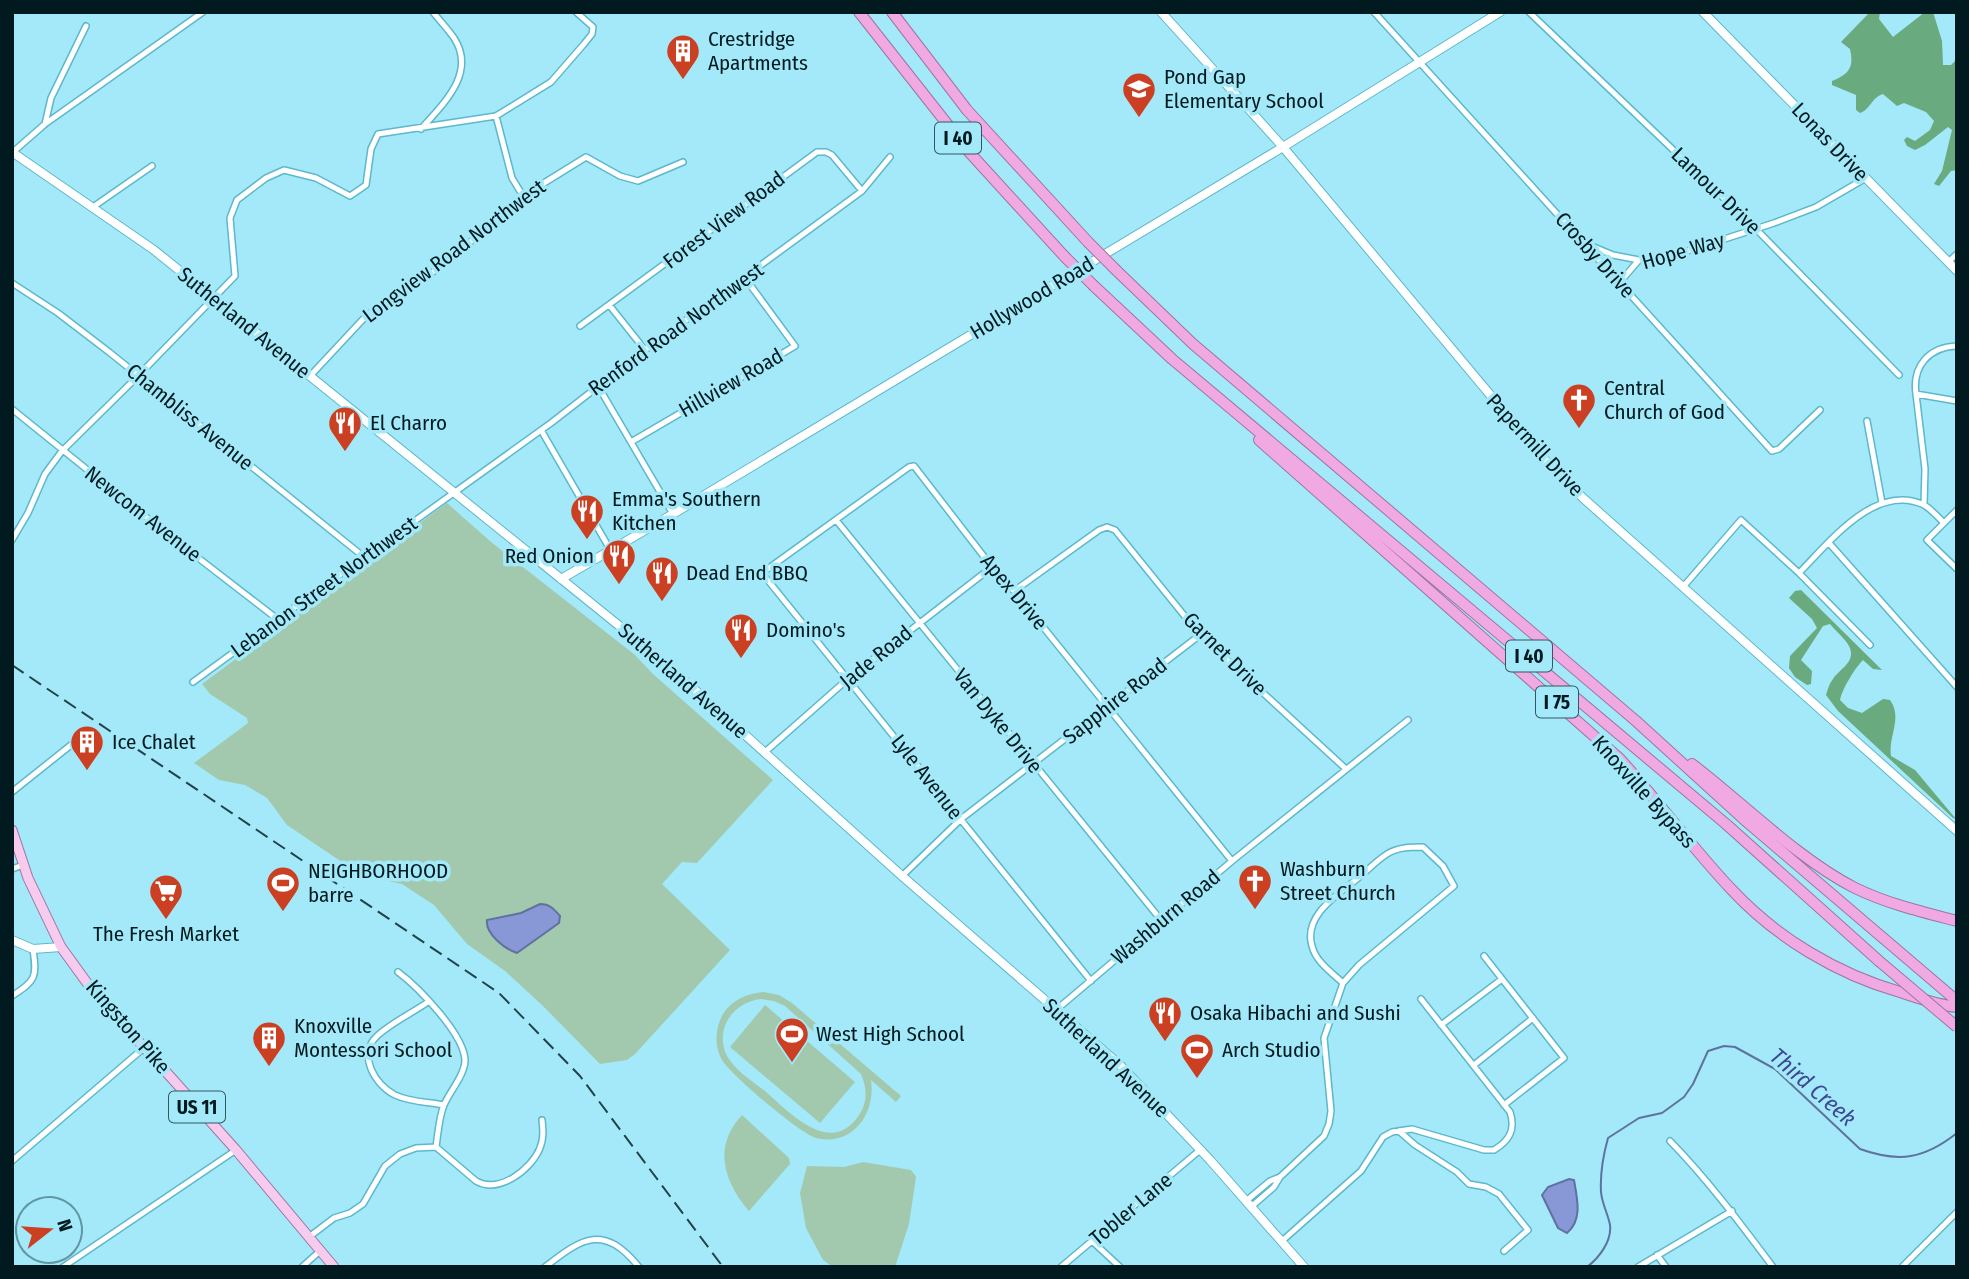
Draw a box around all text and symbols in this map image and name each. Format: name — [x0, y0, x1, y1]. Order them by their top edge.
place label: Crestridge Apartments — [708, 26, 808, 76]
building icon: Crestridge Apartments — [664, 32, 702, 81]
place label: Pond Gap Elementary School — [1164, 64, 1324, 114]
school or university icon: Pond Gap Elementary School — [1120, 70, 1158, 119]
street label: Lonas Drive — [1786, 97, 1874, 187]
road number: I 40 — [935, 122, 981, 154]
street label: Lamour Drive — [1666, 142, 1766, 240]
street label: Forest View Road — [658, 166, 790, 274]
street label: Longview Road Northwest — [358, 174, 551, 328]
street label: Crosby Drive — [1550, 207, 1640, 303]
street label: Hope Way — [1639, 227, 1728, 275]
street label: Hollywood Road — [965, 251, 1099, 345]
street label: Renford Road Northwest — [583, 257, 769, 401]
street label: Sutherland Avenue — [172, 262, 316, 384]
street label: Hillview Road — [674, 343, 788, 423]
street label: Chambliss Avenue — [121, 358, 259, 476]
place label: Central Church of God — [1604, 375, 1725, 425]
church icon: Central Church of God — [1560, 381, 1598, 430]
street label: Papermill Drive — [1481, 388, 1589, 502]
restaurant icon: El Charro — [326, 404, 364, 453]
place label: El Charro — [370, 410, 447, 436]
street label: Newcom Avenue — [80, 460, 206, 568]
place label: Emma's Southern Kitchen — [612, 486, 761, 536]
restaurant icon: Emma's Southern Kitchen — [568, 492, 606, 541]
street label: Lebanon Street Northwest — [226, 511, 422, 663]
restaurant icon: Red Onion — [600, 537, 638, 586]
place label: Red Onion — [505, 543, 594, 569]
street label: Apex Drive — [975, 549, 1053, 635]
restaurant icon: Dead End BBQ — [643, 554, 681, 603]
place label: Dead End BBQ — [686, 560, 808, 586]
street label: Garnet Drive — [1178, 607, 1272, 701]
restaurant icon: Domino's — [722, 611, 760, 660]
place label: Domino's — [766, 617, 846, 643]
street label: Sutherland Avenue — [613, 618, 753, 744]
street label: Jade Road — [834, 620, 918, 694]
road number: I 40 — [1506, 640, 1552, 671]
street label: Sapphire Road — [1058, 652, 1172, 750]
street label: Van Dyke Drive — [948, 663, 1048, 779]
road number: I 75 — [1536, 687, 1578, 718]
building icon: Ice Chalet — [68, 723, 106, 772]
place label: Ice Chalet — [112, 729, 196, 755]
street label: Lyle Avenue — [886, 729, 968, 825]
street label: Knoxville Bypass — [1587, 730, 1701, 854]
place label: Washburn Street Church — [1280, 856, 1396, 906]
place label: NEIGHBORHOOD barre — [308, 858, 448, 908]
church icon: Washburn Street Church — [1236, 862, 1274, 911]
sports icon: NEIGHBORHOOD barre — [264, 864, 302, 913]
street label: Washburn Road — [1106, 864, 1226, 970]
supermarket icon: The Fresh Market — [147, 872, 185, 921]
place label: The Fresh Market — [93, 921, 239, 947]
street label: Kingston Pike — [80, 975, 176, 1079]
street label: Sutherland Avenue — [1037, 993, 1175, 1123]
restaurant icon: Osaka Hibachi and Sushi — [1146, 994, 1184, 1043]
place label: Osaka Hibachi and Sushi — [1190, 1000, 1401, 1026]
place label: Knoxville Montessori School — [294, 1013, 453, 1063]
sports icon: West High School — [773, 1015, 811, 1064]
building icon: Knoxville Montessori School — [250, 1019, 288, 1068]
place label: West High School — [816, 1021, 965, 1047]
sports icon: Arch Studio — [1178, 1031, 1216, 1080]
place label: Arch Studio — [1222, 1037, 1321, 1063]
water label: Third Creek — [1764, 1042, 1862, 1132]
road number: US 11 — [169, 1092, 225, 1122]
street label: Tobler Lane — [1084, 1167, 1178, 1251]
north arrow — [14, 1195, 84, 1265]
text: N — [52, 1216, 77, 1234]

